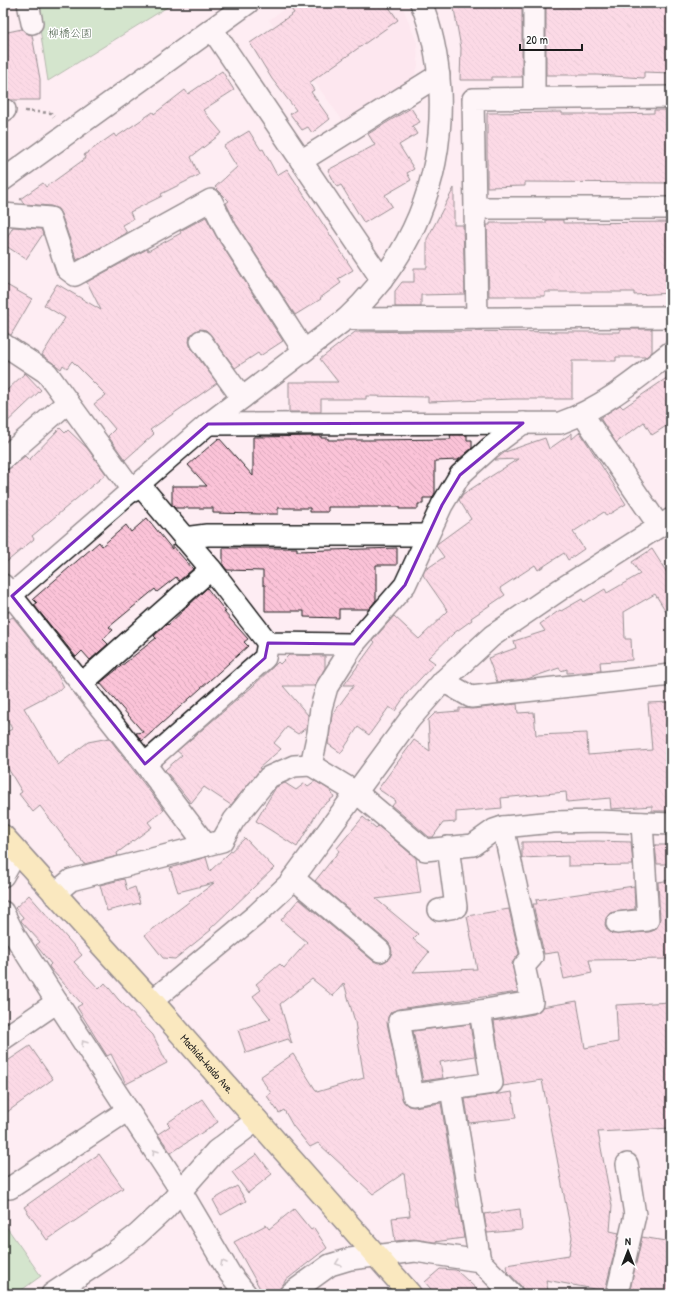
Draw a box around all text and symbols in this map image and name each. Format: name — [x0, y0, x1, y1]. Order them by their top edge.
park label: 柳橋公園 — [48, 26, 92, 40]
scale bar — [520, 26, 582, 52]
text: 20 m — [526, 31, 548, 48]
street label: Machida-kaido Ave. — [177, 1031, 237, 1096]
one-way arrow — [81, 1040, 89, 1047]
one-way arrow — [153, 1149, 160, 1156]
north arrow — [608, 1231, 648, 1271]
text: N — [625, 1234, 631, 1248]
one-way arrow — [334, 1258, 341, 1267]
one-way arrow — [220, 1259, 227, 1267]

